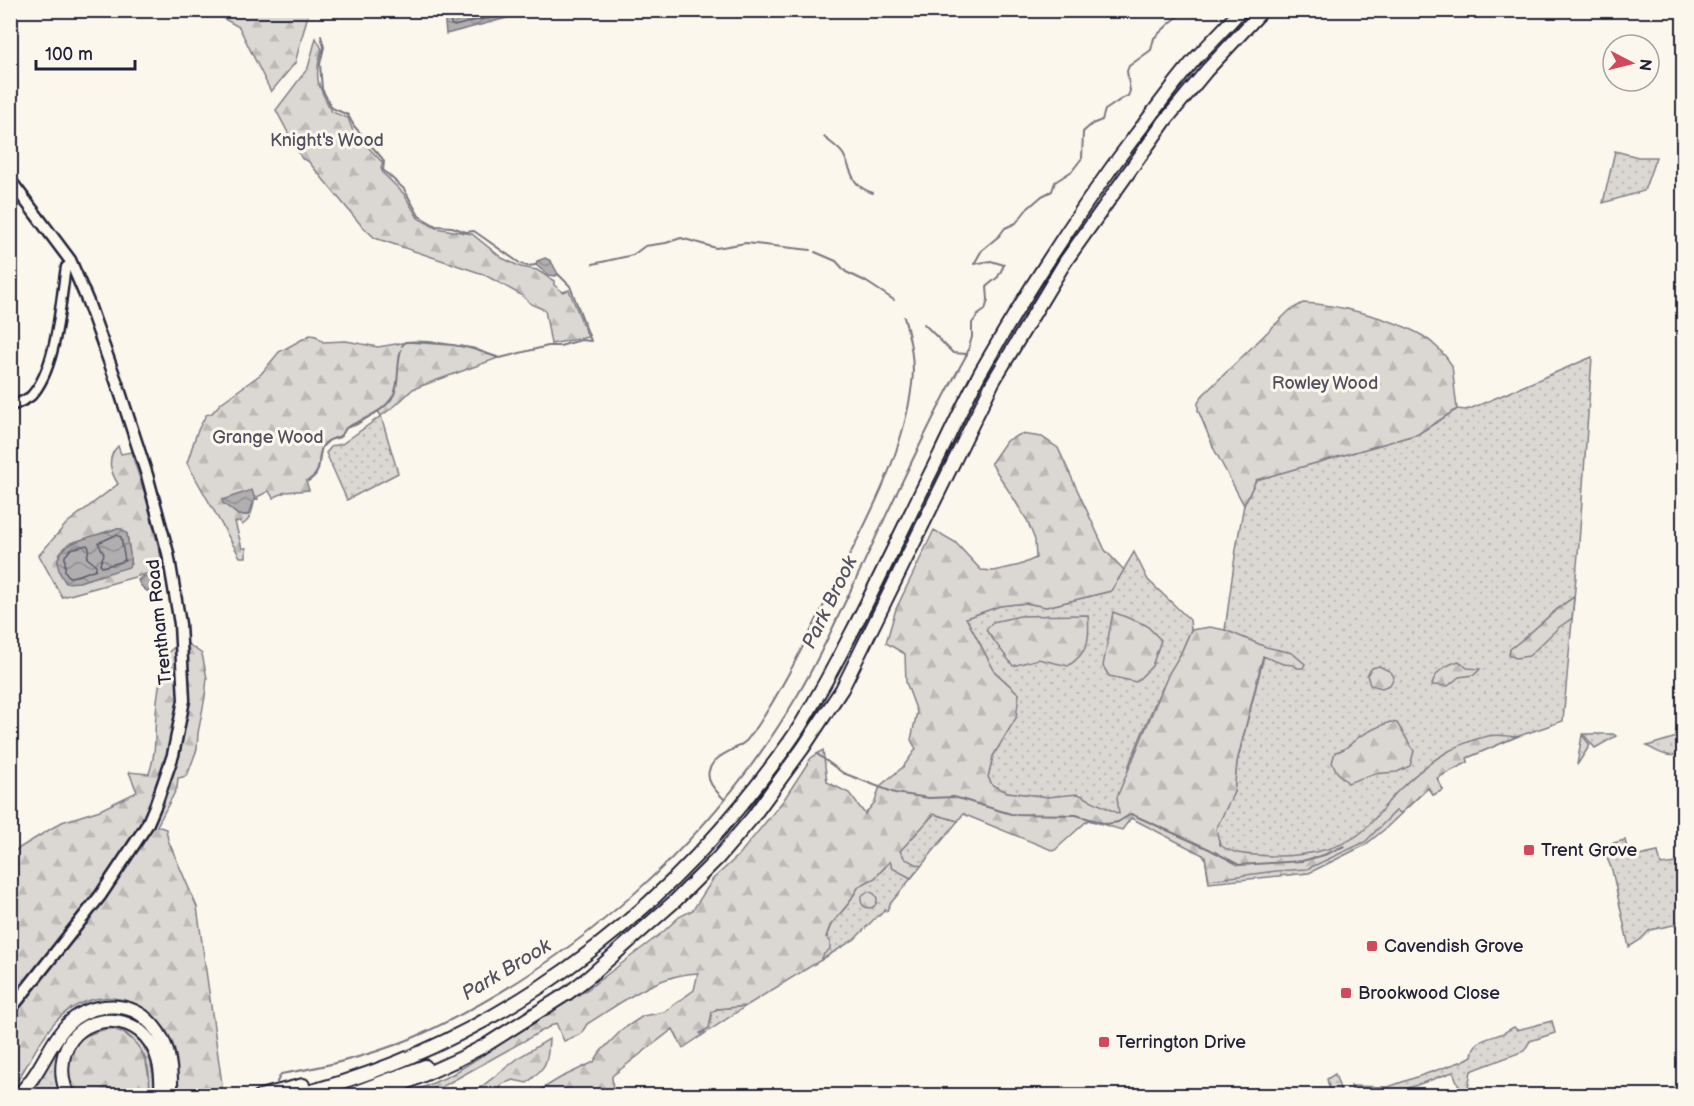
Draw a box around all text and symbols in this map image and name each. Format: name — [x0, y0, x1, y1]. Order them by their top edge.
scale bar — [36, 33, 135, 71]
north arrow — [1601, 33, 1661, 93]
text: 100 m — [45, 44, 93, 65]
text: N — [1634, 58, 1655, 72]
park label: Knight's Wood — [270, 130, 384, 151]
park label: Rowley Wood — [1272, 373, 1378, 394]
park label: Grange Wood — [212, 427, 324, 448]
water label: Park Brook — [797, 551, 863, 653]
street label: Trentham Road — [142, 558, 177, 686]
place label: Trent Grove — [1541, 840, 1637, 861]
marker: Trent Grove — [1522, 843, 1536, 857]
water label: Park Brook — [457, 933, 557, 1006]
place label: Cavendish Grove — [1384, 936, 1524, 957]
marker: Cavendish Grove — [1365, 939, 1379, 953]
place label: Brookwood Close — [1358, 983, 1500, 1004]
marker: Brookwood Close — [1339, 986, 1353, 1000]
place label: Terrington Drive — [1116, 1032, 1246, 1053]
marker: Terrington Drive — [1097, 1035, 1111, 1049]

